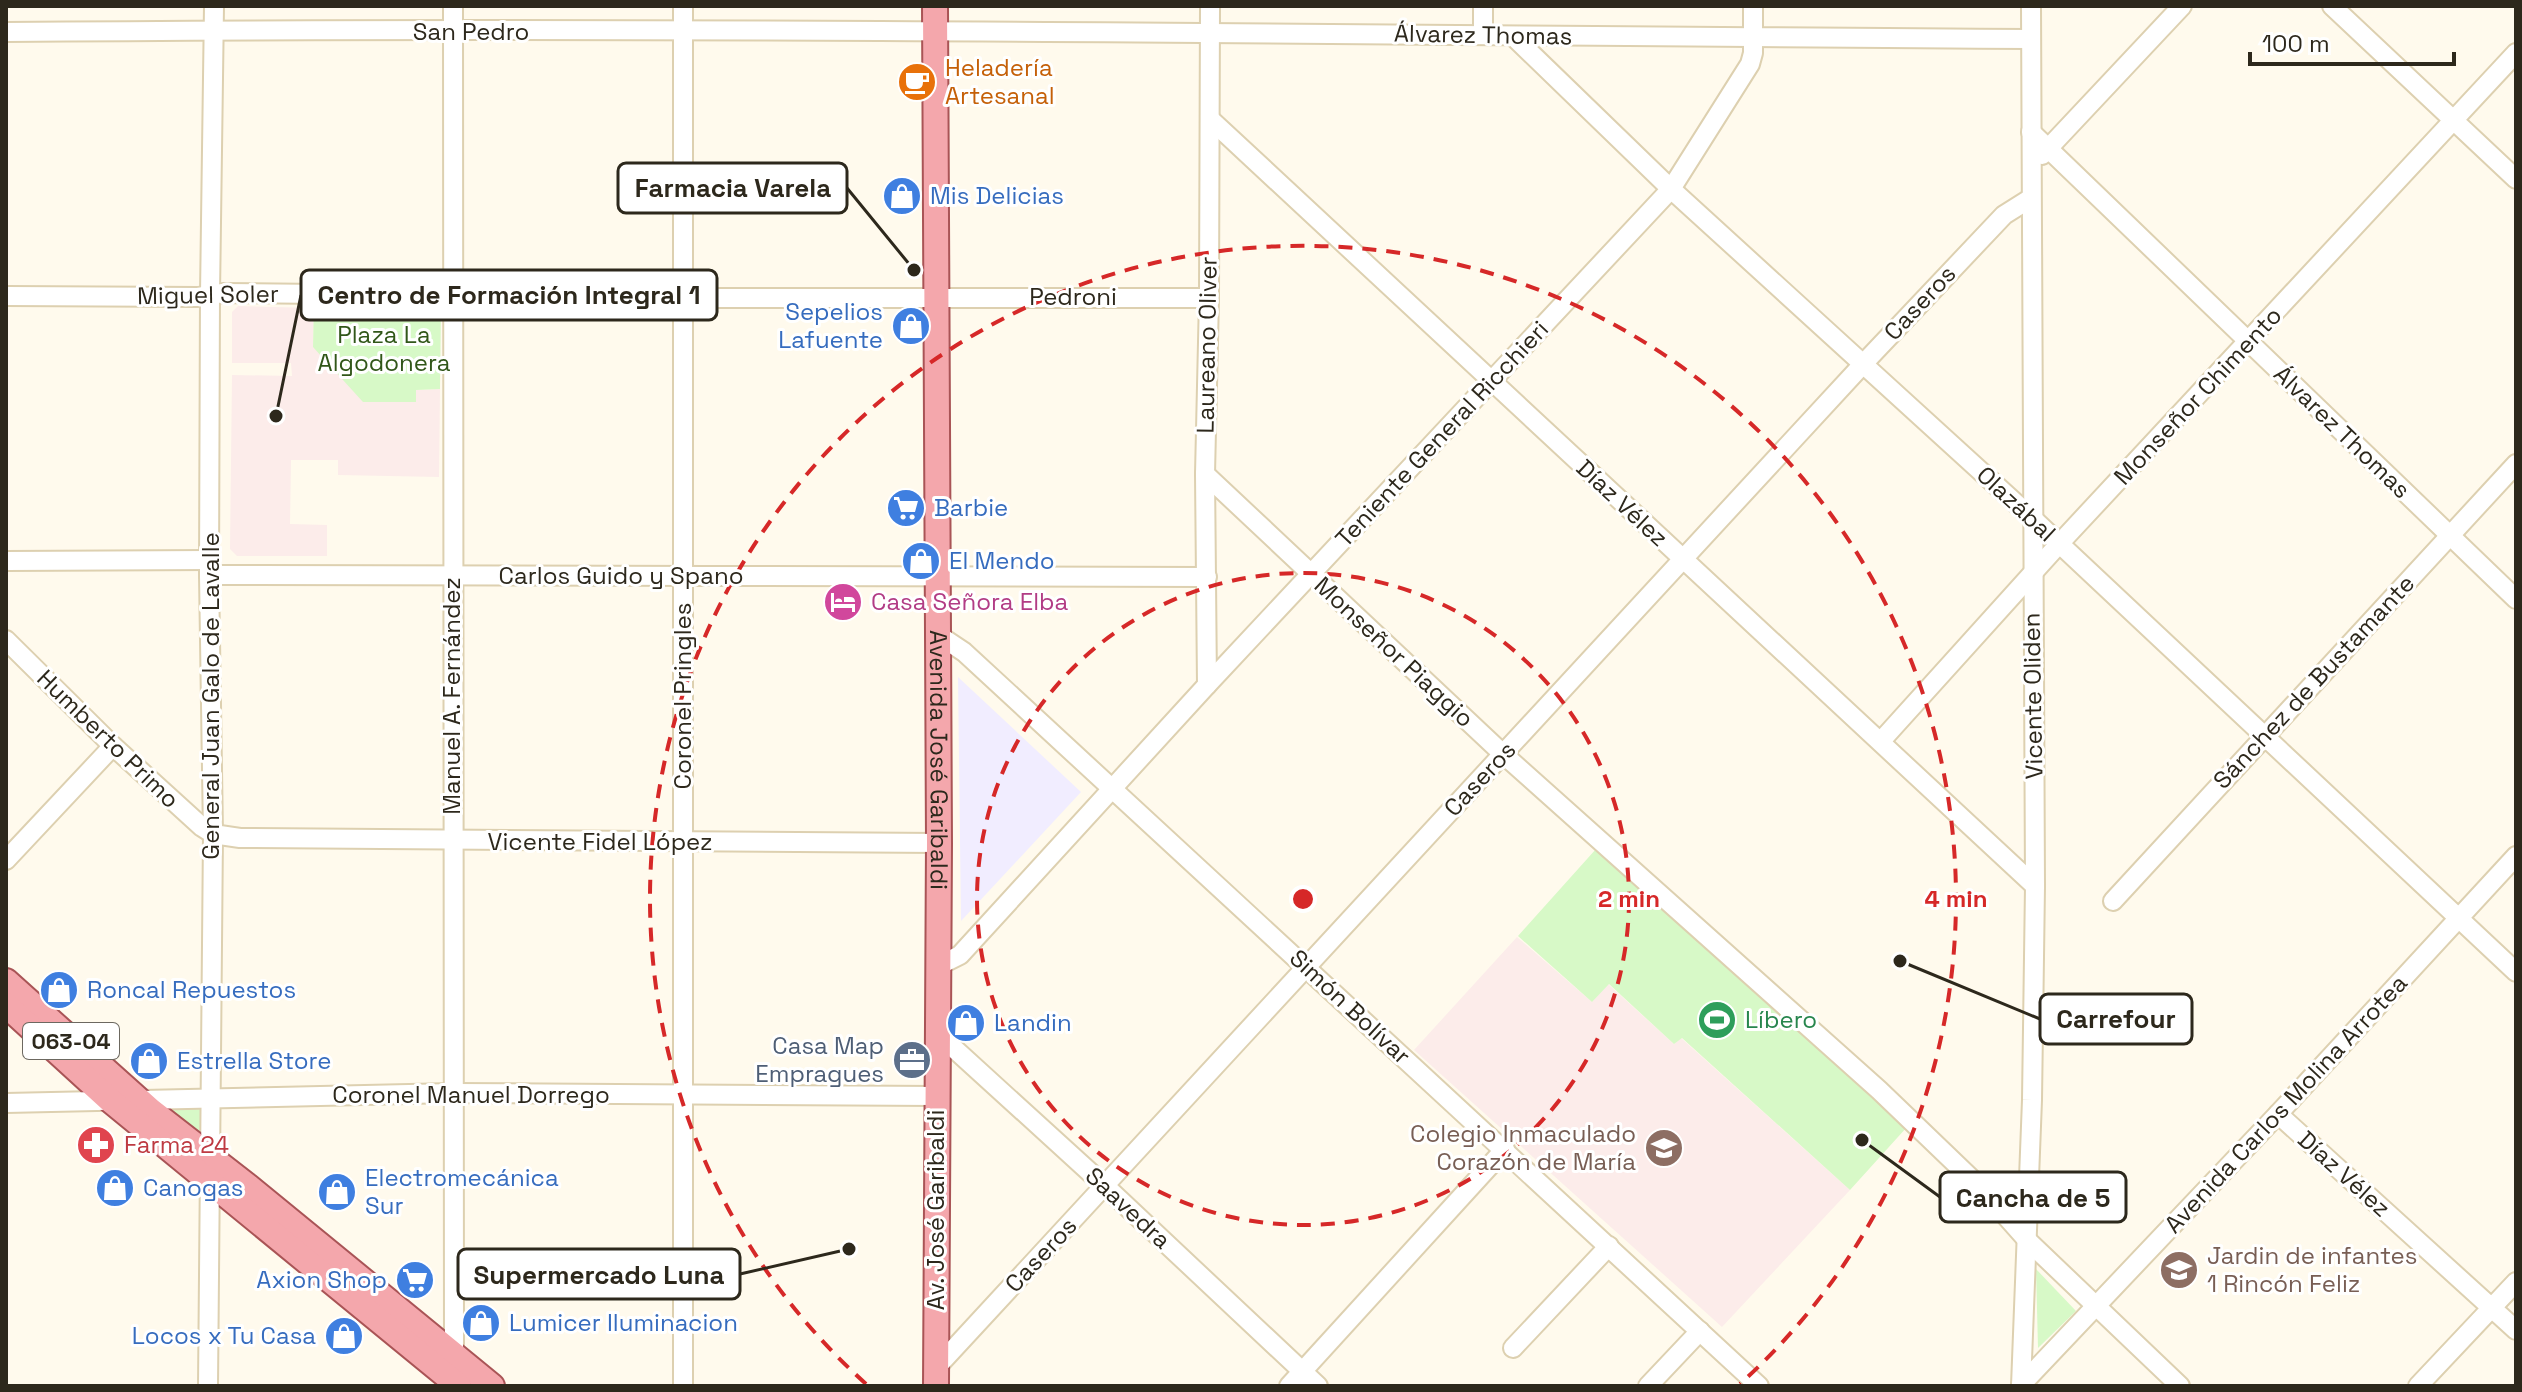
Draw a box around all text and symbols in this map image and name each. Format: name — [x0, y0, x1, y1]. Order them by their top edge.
street label: San Pedro — [413, 16, 529, 47]
scale bar — [2250, 16, 2454, 66]
street label: Álvarez Thomas — [1394, 17, 1573, 52]
text: 100 m — [2262, 28, 2330, 59]
place label: Heladería Artesanal — [945, 52, 1055, 111]
cafe icon: Heladería Artesanal — [896, 61, 938, 103]
callout: Farmacia Varela — [618, 163, 847, 213]
text: Farmacia Varela — [635, 171, 831, 205]
shop icon: Mis Delicias — [881, 175, 923, 217]
place label: Mis Delicias — [930, 180, 1064, 211]
street label: Laureano Oliver — [1189, 256, 1224, 434]
street label: Caseros — [1877, 258, 1962, 347]
callout: Centro de Formación Integral 1 — [301, 270, 717, 320]
street label: Miguel Soler — [137, 278, 279, 311]
text: Centro de Formación Integral 1 — [317, 278, 701, 312]
street label: Pedroni — [1029, 281, 1117, 312]
place label: Sepelios Lafuente — [778, 296, 883, 355]
street label: Monseñor Chimento — [2107, 300, 2288, 491]
shop icon: Sepelios Lafuente — [890, 305, 932, 347]
street label: Teniente General Ricchieri — [1328, 314, 1555, 554]
park label: Plaza La Algodonera — [318, 319, 451, 378]
street label: Álvarez Thomas — [2267, 359, 2417, 505]
street label: Díaz Vélez — [1570, 452, 1675, 553]
street label: Olazábal — [1970, 459, 2062, 548]
supermarket icon: Barbie — [885, 487, 927, 529]
place label: Barbie — [934, 492, 1008, 523]
street label: General Juan Galo de Lavalle — [195, 532, 226, 860]
shop icon: El Mendo — [900, 540, 942, 582]
place label: El Mendo — [949, 545, 1055, 576]
street label: Carlos Guido y Spano — [499, 560, 744, 591]
street label: Sánchez de Bustamante — [2206, 568, 2421, 795]
street label: Monseñor Piaggio — [1308, 570, 1481, 734]
street label: Manuel A. Fernández — [436, 577, 467, 815]
hotel icon: Casa Señora Elba — [822, 581, 864, 623]
place label: Casa Señora Elba — [871, 586, 1069, 617]
street label: Coronel Pringles — [667, 603, 698, 789]
street label: Vicente Oliden — [2016, 612, 2049, 780]
street label: Avenida José Garibaldi — [923, 630, 955, 890]
street label: Humberto Primo — [31, 663, 186, 814]
street label: Caseros — [1437, 734, 1522, 823]
street label: Vicente Fidel López — [488, 826, 712, 857]
text: 2 min — [1598, 883, 1660, 914]
text: 4 min — [1924, 883, 1988, 914]
centre of rings — [1289, 885, 1317, 913]
street label: Simón Bolívar — [1283, 943, 1418, 1071]
street label: Avenida Carlos Molina Arrotea — [2157, 968, 2414, 1240]
shop icon: Roncal Repuestos — [38, 969, 80, 1011]
place label: Roncal Repuestos — [87, 974, 296, 1005]
callout: Carrefour — [2040, 994, 2192, 1044]
sports icon: Líbero — [1696, 999, 1738, 1041]
shop icon: Landin — [945, 1002, 987, 1044]
text: Carrefour — [2056, 1002, 2176, 1036]
place label: Líbero — [1745, 1004, 1817, 1035]
place label: Landin — [994, 1007, 1072, 1038]
road number: 063-04 — [23, 1023, 119, 1059]
place label: Casa Map Empragues — [755, 1030, 884, 1089]
office icon: Casa Map Empragues — [891, 1039, 933, 1081]
shop icon: Estrella Store — [128, 1040, 170, 1082]
place label: Estrella Store — [177, 1045, 331, 1076]
street label: Coronel Manuel Dorrego — [332, 1079, 610, 1110]
street label: Av. José Garibaldi — [920, 1110, 951, 1310]
place label: Colegio Inmaculado Corazón de María — [1410, 1118, 1636, 1177]
pharmacy icon: Farma 24 — [75, 1124, 117, 1166]
street label: Díaz Vélez — [2291, 1124, 2397, 1223]
school or university icon: Colegio Inmaculado Corazón de María — [1643, 1127, 1685, 1169]
place label: Farma 24 — [124, 1129, 229, 1160]
street label: Saavedra — [1079, 1160, 1178, 1255]
place label: Electromecánica Sur — [365, 1162, 559, 1221]
shop icon: Canogas — [94, 1167, 136, 1209]
shop icon: Electromecánica Sur — [316, 1171, 358, 1213]
place label: Canogas — [143, 1172, 244, 1203]
callout: Cancha de 5 — [1940, 1172, 2126, 1222]
text: Cancha de 5 — [1956, 1181, 2110, 1215]
street label: Caseros — [998, 1210, 1083, 1299]
place label: Jardin de infantes 1 Rincón Feliz — [2207, 1240, 2417, 1299]
callout: Supermercado Luna — [458, 1249, 740, 1299]
school or university icon: Jardin de infantes 1 Rincón Feliz — [2158, 1249, 2200, 1291]
text: Supermercado Luna — [474, 1258, 724, 1292]
supermarket icon: Axion Shop — [394, 1259, 436, 1301]
place label: Axion Shop — [256, 1264, 387, 1295]
shop icon: Lumicer Iluminacion — [460, 1302, 502, 1344]
place label: Lumicer Iluminacion — [509, 1307, 738, 1338]
shop icon: Locos x Tu Casa — [323, 1315, 365, 1357]
place label: Locos x Tu Casa — [132, 1320, 316, 1351]

